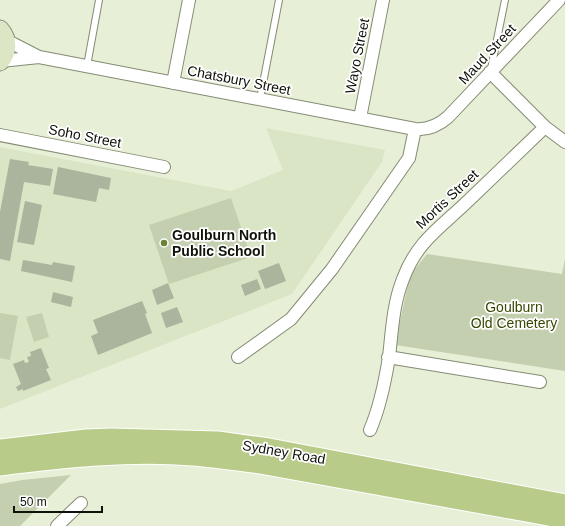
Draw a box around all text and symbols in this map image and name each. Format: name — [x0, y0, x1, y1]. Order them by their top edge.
street label: Wayo Street — [342, 17, 372, 95]
street label: Maud Street — [455, 21, 519, 87]
street label: Chatsbury Street — [186, 62, 292, 98]
street label: Soho Street — [47, 121, 123, 151]
street label: Mortis Street — [413, 166, 482, 232]
place label: Goulburn North Public School — [172, 227, 276, 259]
marker: Goulburn North Public School — [159, 238, 169, 248]
park label: Goulburn Old Cemetery — [471, 299, 557, 331]
street label: Sydney Road — [241, 437, 327, 467]
scale bar — [14, 488, 102, 514]
text: 50 m — [20, 495, 47, 509]

